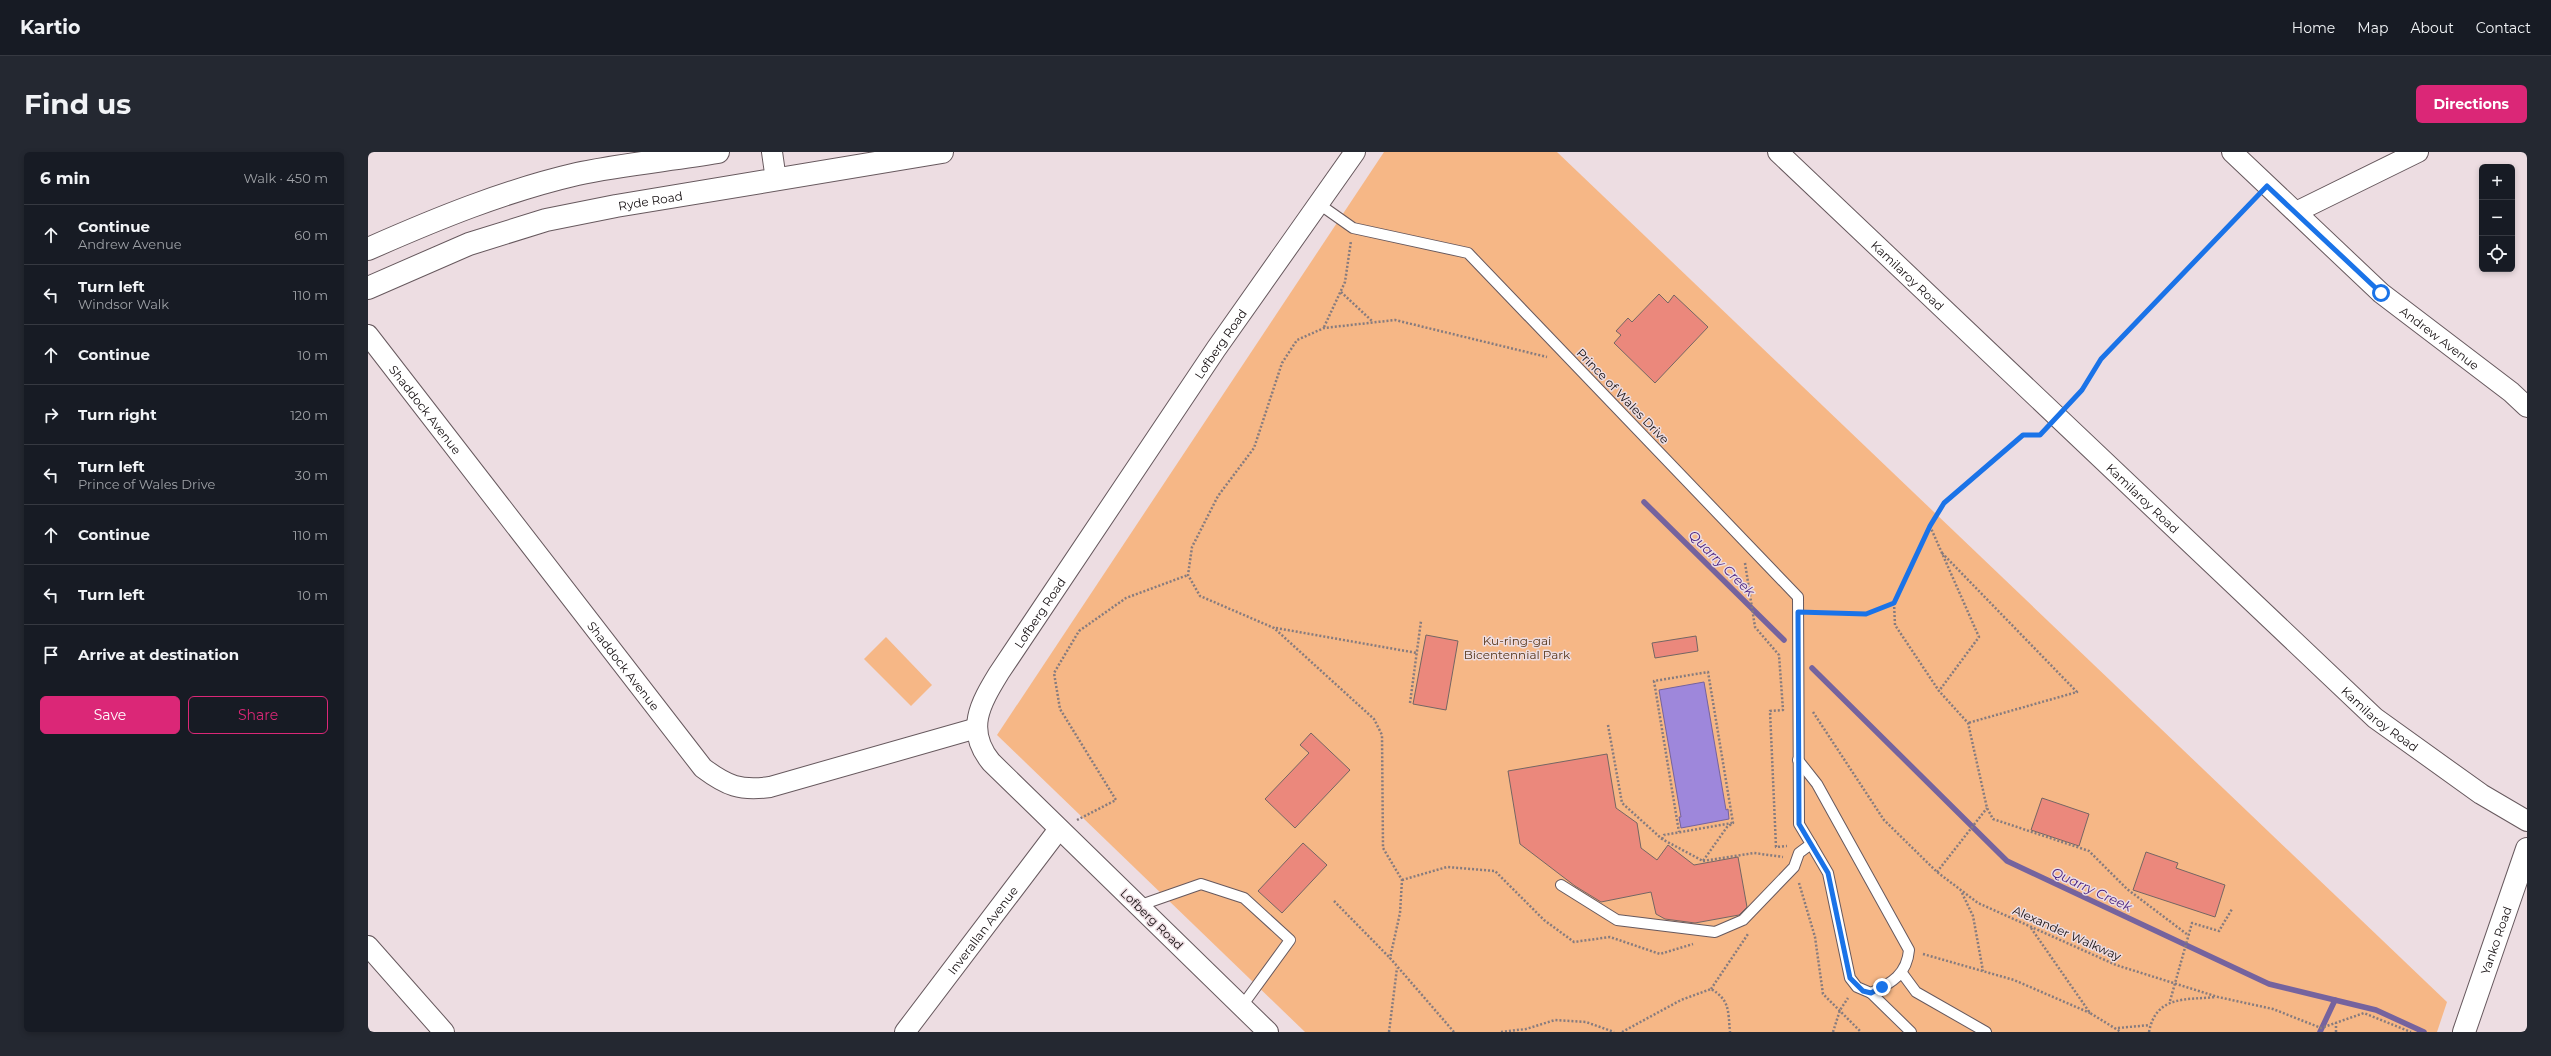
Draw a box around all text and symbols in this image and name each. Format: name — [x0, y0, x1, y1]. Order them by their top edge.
text: Kartio — [20, 16, 80, 39]
text: Home — [2292, 19, 2335, 37]
text: Map — [2357, 19, 2388, 37]
text: About — [2410, 19, 2454, 37]
text: Contact — [2476, 19, 2531, 37]
button: Directions — [2416, 85, 2527, 123]
text: Find us — [24, 87, 131, 121]
map controls — [2479, 164, 2515, 272]
button: + — [2479, 164, 2515, 200]
text: 6 min — [40, 168, 90, 188]
text: Walk · 450 m — [244, 170, 328, 186]
street label: Ryde Road — [617, 188, 684, 213]
button: − — [2479, 200, 2515, 236]
text: Continue — [78, 217, 150, 236]
icon: ahead — [40, 224, 62, 246]
text: 60 m — [294, 227, 328, 243]
text: Andrew Avenue — [78, 236, 182, 252]
button: locate — [2479, 236, 2515, 272]
street label: Kamilaroy Road — [1868, 237, 1947, 313]
text: Turn left — [78, 277, 145, 296]
icon: left — [40, 284, 62, 306]
route start — [2372, 284, 2390, 302]
text: 110 m — [293, 287, 328, 303]
text: Windsor Walk — [78, 296, 169, 312]
street label: Andrew Avenue — [2397, 303, 2482, 373]
street label: Lofberg Road — [1191, 306, 1250, 381]
icon: ahead — [40, 344, 62, 366]
text: Continue — [78, 345, 150, 364]
street label: Prince of Wales Drive — [1574, 345, 1672, 447]
text: 10 m — [298, 347, 328, 363]
street label: Shaddock Avenue — [386, 362, 465, 457]
icon: right — [40, 404, 62, 426]
text: Turn right — [78, 405, 157, 424]
text: 120 m — [290, 407, 328, 423]
text: Turn left — [78, 457, 145, 476]
street label: Kamilaroy Road — [2103, 460, 2183, 536]
icon: left — [40, 464, 62, 486]
text: 30 m — [295, 467, 328, 483]
text: Prince of Wales Drive — [78, 476, 215, 492]
icon: ahead — [40, 524, 62, 546]
text: Continue — [78, 525, 150, 544]
text: 110 m — [293, 527, 328, 543]
water label: Quarry Creek — [1686, 527, 1759, 600]
street label: Lofberg Road — [1011, 575, 1068, 651]
icon: left — [40, 584, 62, 606]
text: Turn left — [78, 585, 145, 604]
text: 10 m — [298, 587, 328, 603]
street label: Shaddock Avenue — [585, 618, 663, 713]
park label: Ku-ring-gai Bicentennial Park — [1464, 633, 1571, 662]
icon: arrive — [40, 644, 62, 666]
text: Arrive at destination — [78, 645, 239, 664]
street label: Kamilaroy Road — [2339, 683, 2421, 754]
button: Save — [40, 696, 180, 734]
button: Share — [188, 696, 328, 734]
water label: Quarry Creek — [2049, 863, 2136, 915]
street label: Inverallan Avenue — [944, 883, 1021, 977]
street label: Lofberg Road — [1118, 885, 1186, 953]
street label: Alexander Walkway — [2010, 902, 2124, 964]
street label: Yanko Road — [2477, 904, 2514, 976]
route end — [1873, 978, 1891, 996]

